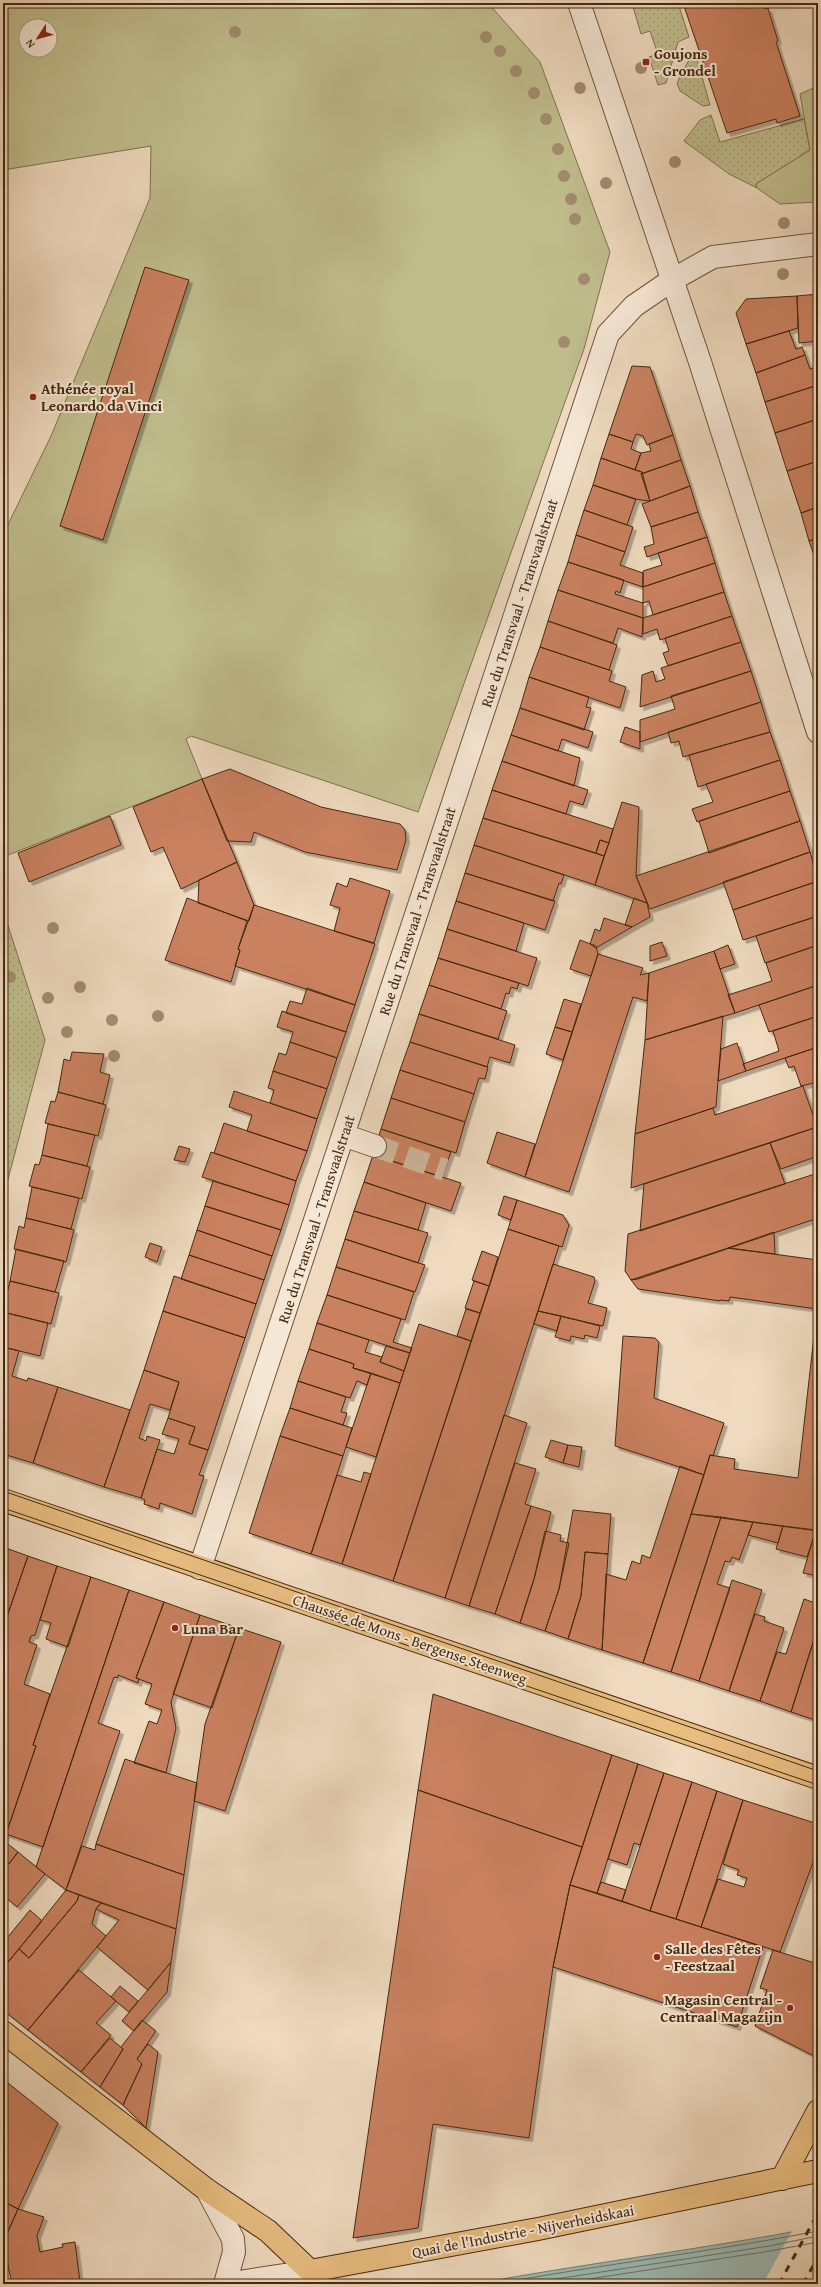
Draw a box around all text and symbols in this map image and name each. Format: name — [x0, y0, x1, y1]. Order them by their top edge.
north arrow — [18, 18, 58, 58]
text: N — [21, 36, 39, 52]
place label: Goujons - Grondel — [654, 43, 716, 81]
marker: Goujons - Grondel — [641, 57, 651, 67]
place label: Athénée royal Leonardo da Vinci — [41, 378, 162, 416]
marker: Athénée royal Leonardo da Vinci — [28, 392, 38, 402]
street label: Rue du Transvaal - Transvaalstraat — [475, 495, 563, 710]
street label: Rue du Transvaal - Transvaalstraat — [373, 803, 461, 1018]
street label: Rue du Transvaal - Transvaalstraat — [272, 1111, 360, 1326]
street label: Chaussée de Mons - Bergense Steenweg — [290, 1589, 530, 1689]
place label: Luna Bar — [183, 1618, 243, 1639]
marker: Luna Bar — [170, 1623, 180, 1633]
place label: Salle des Fêtes - Feestzaal — [665, 1938, 761, 1976]
marker: Salle des Fêtes - Feestzaal — [652, 1952, 662, 1962]
place label: Magasin Central - Centraal Magazijn — [660, 1989, 783, 2027]
marker: Magasin Central - Centraal Magazijn — [785, 2003, 795, 2013]
street label: Quai de l'Industrie - Nijverheidskaai — [410, 2199, 636, 2263]

